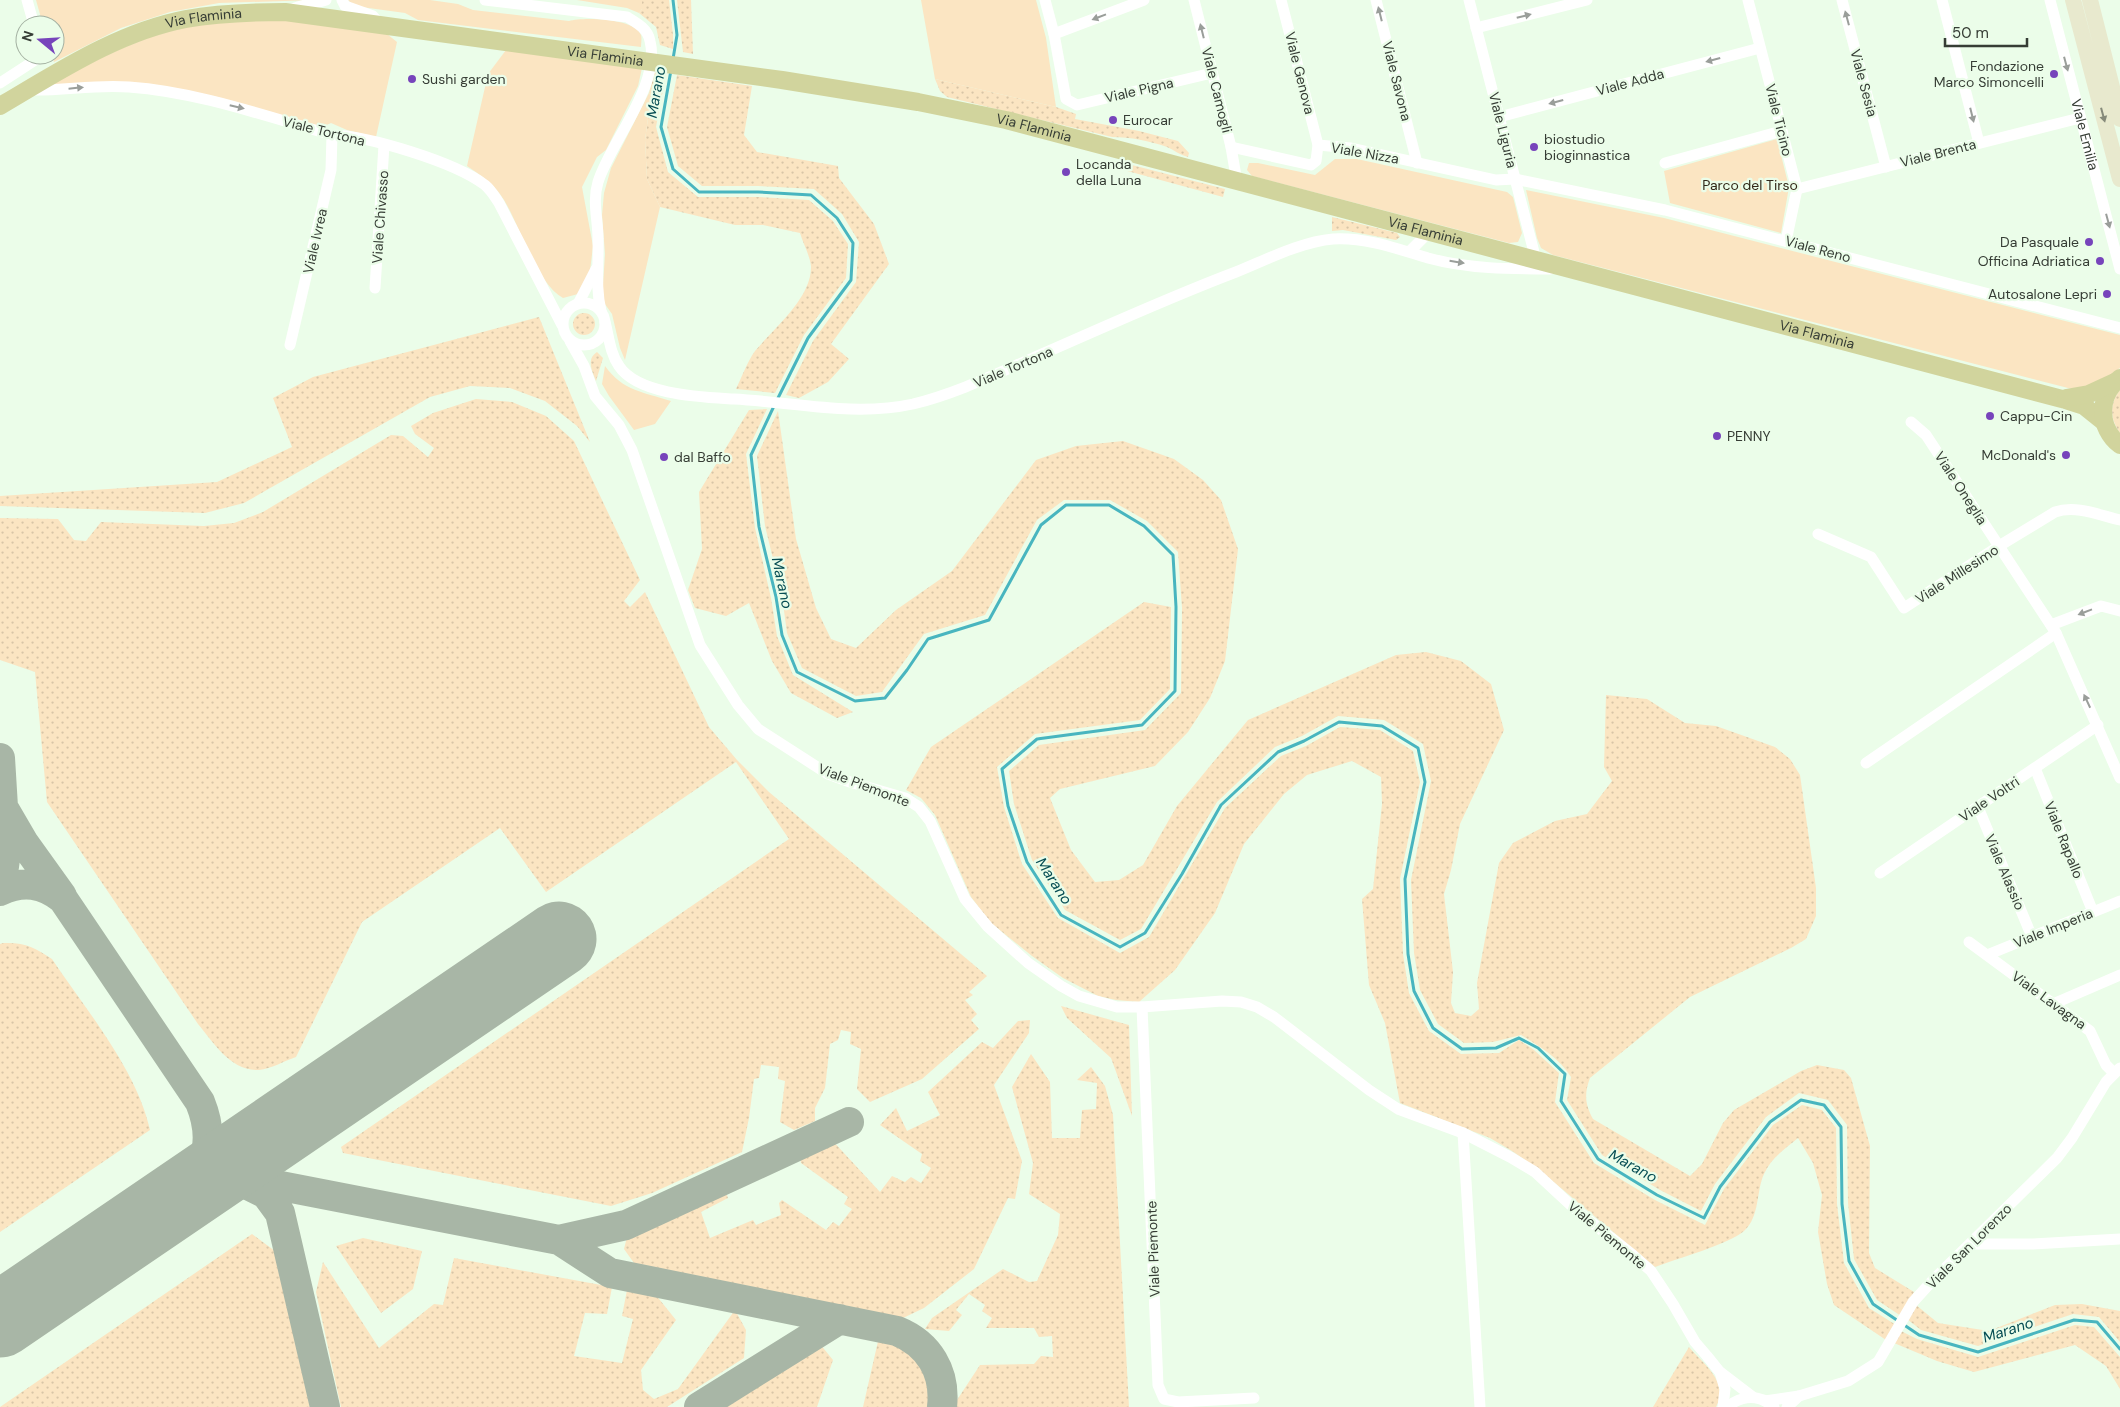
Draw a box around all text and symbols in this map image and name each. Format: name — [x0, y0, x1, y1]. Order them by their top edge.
street label: Via Flaminia — [163, 4, 242, 32]
one-way arrow — [1375, 6, 1383, 21]
one-way arrow — [1843, 10, 1851, 25]
one-way arrow — [1516, 12, 1531, 20]
one-way arrow — [1091, 13, 1106, 21]
north arrow — [15, 15, 65, 65]
scale bar — [1945, 15, 2028, 47]
text: 50 m — [1952, 23, 1989, 43]
one-way arrow — [1198, 24, 1206, 39]
text: N — [17, 28, 38, 44]
street label: Viale Genova — [1281, 30, 1319, 116]
street label: Viale Savona — [1378, 39, 1416, 123]
street label: Via Flaminia — [566, 42, 645, 70]
street label: Viale Camogli — [1198, 45, 1236, 135]
street label: Viale Sesia — [1846, 47, 1882, 119]
one-way arrow — [1706, 57, 1721, 65]
place label: Fondazione Marco Simoncelli — [1934, 57, 2044, 91]
one-way arrow — [2063, 57, 2071, 72]
water label: Marano — [642, 64, 670, 119]
street label: Viale Adda — [1594, 64, 1666, 100]
marker: Fondazione Marco Simoncelli — [2048, 68, 2060, 80]
place label: Sushi garden — [422, 70, 505, 88]
marker: Sushi garden — [406, 73, 418, 85]
street label: Viale Pigna — [1103, 73, 1175, 107]
street label: Viale Ticino — [1761, 82, 1797, 158]
one-way arrow — [69, 84, 85, 92]
street label: Viale Liguria — [1485, 90, 1521, 170]
street label: Viale Emilia — [2067, 97, 2103, 172]
one-way arrow — [1548, 98, 1563, 106]
one-way arrow — [229, 103, 244, 111]
one-way arrow — [2099, 107, 2107, 122]
one-way arrow — [1968, 108, 1976, 123]
street label: Via Flaminia — [995, 109, 1074, 146]
place label: Eurocar — [1123, 111, 1173, 129]
street label: Viale Tortona — [281, 112, 367, 150]
marker: Eurocar — [1107, 114, 1119, 126]
place label: biostudio bioginnastica — [1544, 130, 1630, 164]
street label: Viale Brenta — [1898, 135, 1978, 171]
street label: Viale Nizza — [1330, 138, 1400, 168]
marker: biostudio bioginnastica — [1528, 141, 1540, 153]
place label: Locanda della Luna — [1076, 155, 1141, 189]
marker: Locanda della Luna — [1060, 166, 1072, 178]
street label: Viale Chivasso — [368, 170, 392, 264]
park label: Parco del Tirso — [1702, 176, 1798, 194]
street label: Viale Ivrea — [299, 207, 331, 275]
street label: Via Flaminia — [1386, 212, 1465, 249]
one-way arrow — [2104, 214, 2112, 229]
street label: Viale Reno — [1783, 232, 1853, 266]
place label: Da Pasquale — [2000, 233, 2079, 251]
marker: Da Pasquale — [2083, 236, 2095, 248]
place label: Officina Adriatica — [1978, 252, 2090, 270]
marker: Officina Adriatica — [2094, 255, 2106, 267]
one-way arrow — [1449, 259, 1465, 267]
place label: Autosalone Lepri — [1988, 285, 2097, 303]
marker: Autosalone Lepri — [2101, 288, 2113, 300]
street label: Via Flaminia — [1777, 316, 1857, 353]
street label: Viale Tortona — [971, 342, 1055, 392]
place label: Cappu-Cin — [2000, 407, 2072, 425]
marker: Cappu-Cin — [1984, 410, 1996, 422]
place label: PENNY — [1727, 427, 1771, 445]
marker: PENNY — [1711, 430, 1723, 442]
place label: McDonald's — [1981, 446, 2056, 464]
place label: dal Baffo — [674, 448, 731, 466]
street label: Viale Oneglia — [1931, 448, 1991, 528]
marker: McDonald's — [2060, 449, 2072, 461]
marker: dal Baffo — [658, 451, 670, 463]
street label: Viale Millesimo — [1912, 540, 2002, 608]
water label: Marano — [767, 555, 797, 611]
one-way arrow — [2077, 608, 2092, 616]
one-way arrow — [2083, 694, 2091, 708]
street label: Viale Piemonte — [816, 759, 912, 811]
street label: Viale Voltri — [1955, 772, 2023, 826]
street label: Viale Rapallo — [2040, 799, 2088, 881]
street label: Viale Alassio — [1981, 831, 2029, 913]
water label: Marano — [1031, 854, 1077, 908]
street label: Viale Imperia — [2011, 904, 2095, 952]
street label: Viale Lavagna — [2008, 967, 2090, 1033]
water label: Marano — [1605, 1145, 1661, 1187]
street label: Viale Piemonte — [1564, 1197, 1650, 1273]
street label: Viale San Lorenzo — [1922, 1199, 2016, 1293]
street label: Viale Piemonte — [1142, 1200, 1164, 1298]
water label: Marano — [1980, 1312, 2036, 1348]

